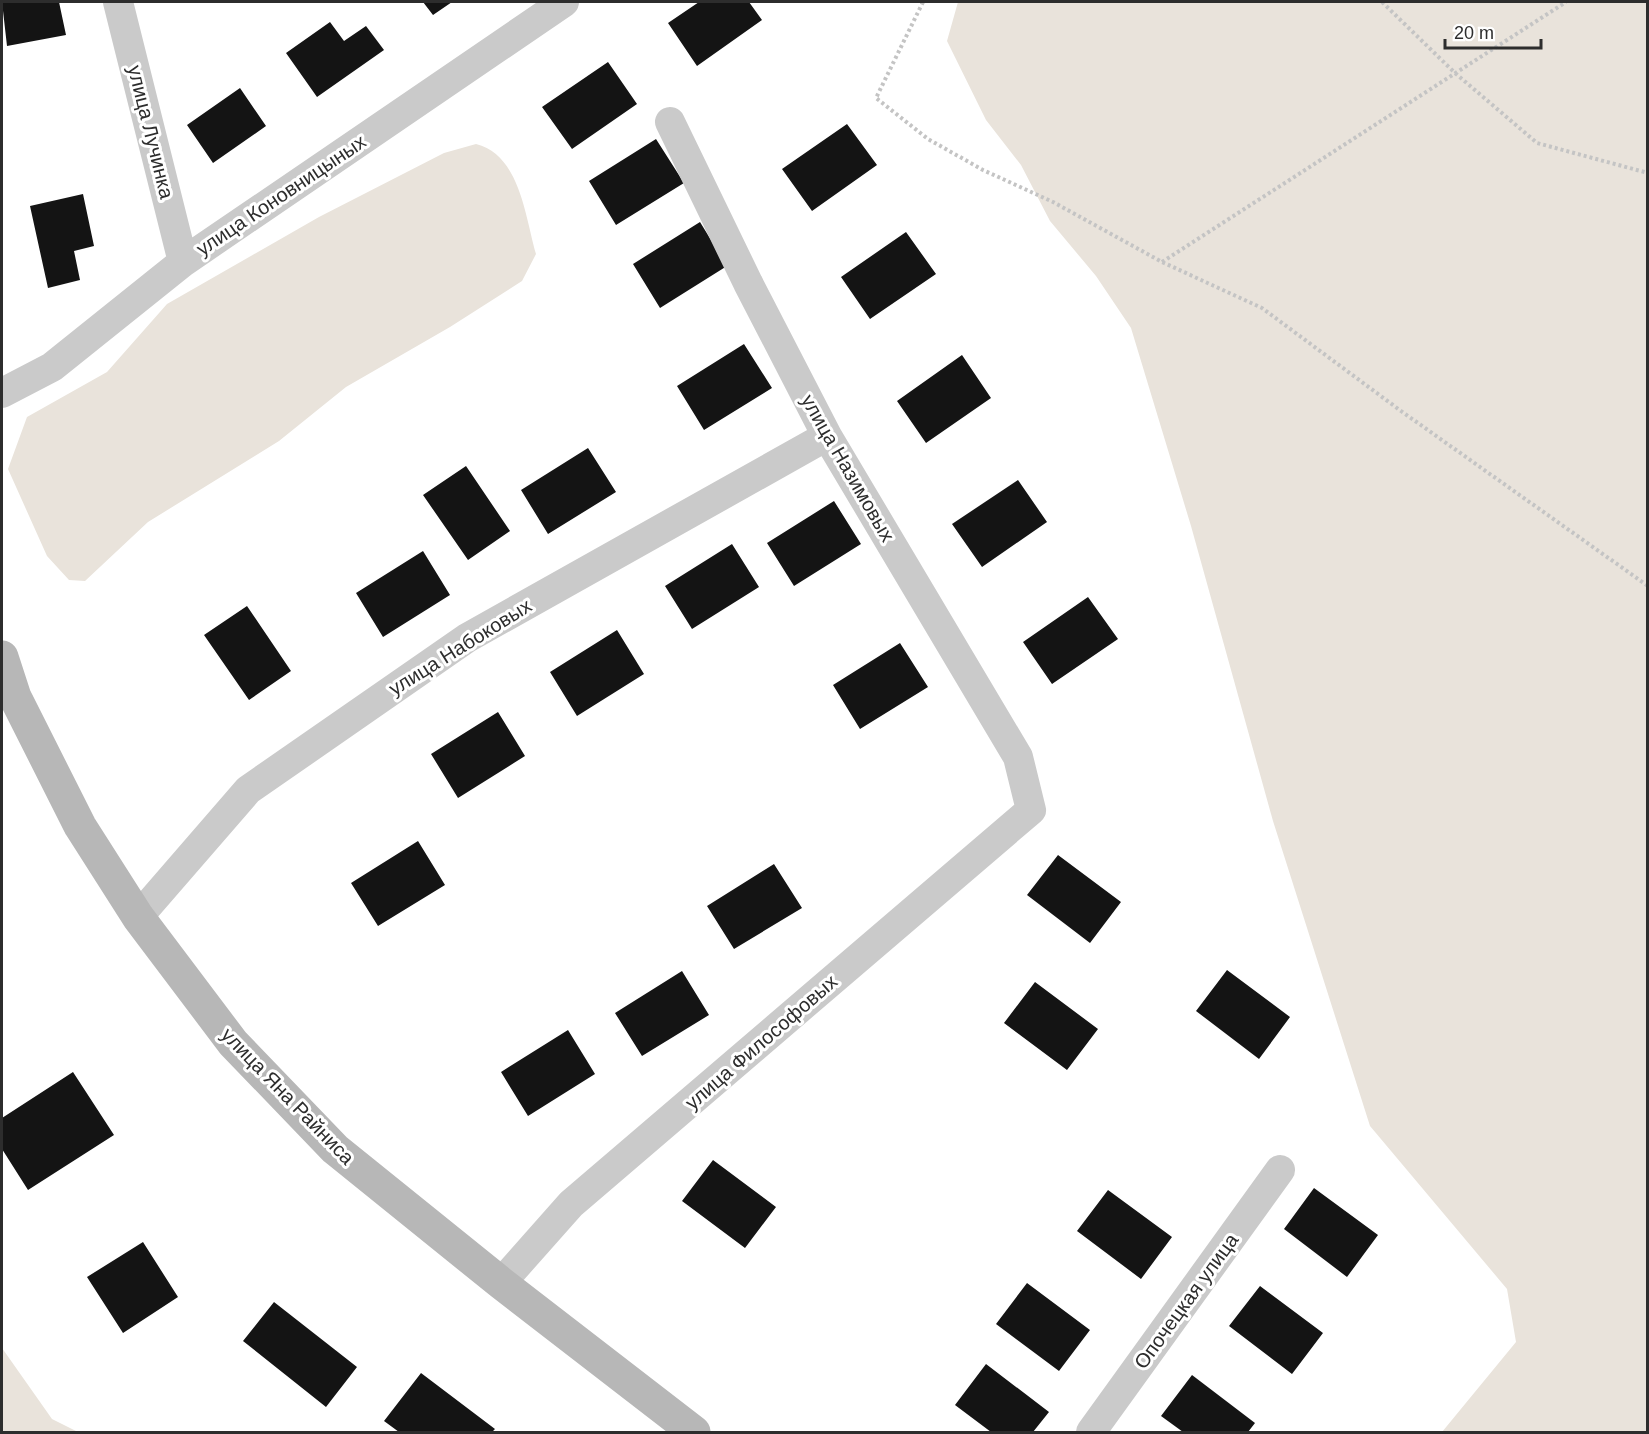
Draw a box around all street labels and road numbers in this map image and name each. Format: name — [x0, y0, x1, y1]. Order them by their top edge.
street label: улица Лучинка — [124, 63, 178, 202]
street label: улица Коновницыных — [192, 130, 370, 260]
street label: улица Назимовых — [797, 391, 899, 545]
street label: улица Набоковых — [385, 594, 535, 700]
street label: улица Философовых — [681, 970, 841, 1114]
street label: улица Яна Райниса — [217, 1023, 359, 1169]
street label: Опочецкая улица — [1130, 1228, 1243, 1373]

